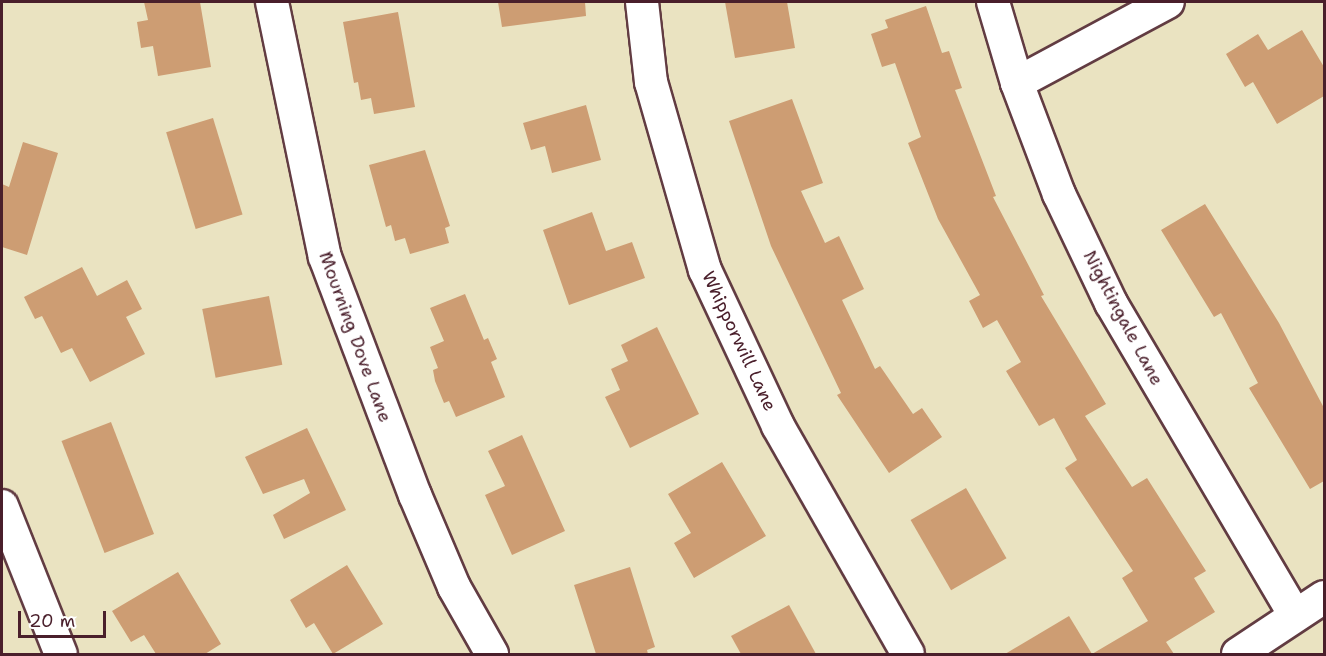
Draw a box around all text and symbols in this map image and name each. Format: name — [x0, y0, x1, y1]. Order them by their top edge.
street label: Nightingale Lane — [1078, 247, 1168, 389]
street label: Mourning Dove Lane — [314, 249, 396, 425]
street label: Whipporwill Lane — [697, 268, 781, 414]
scale bar — [21, 599, 110, 637]
text: 20 m — [29, 609, 75, 633]

